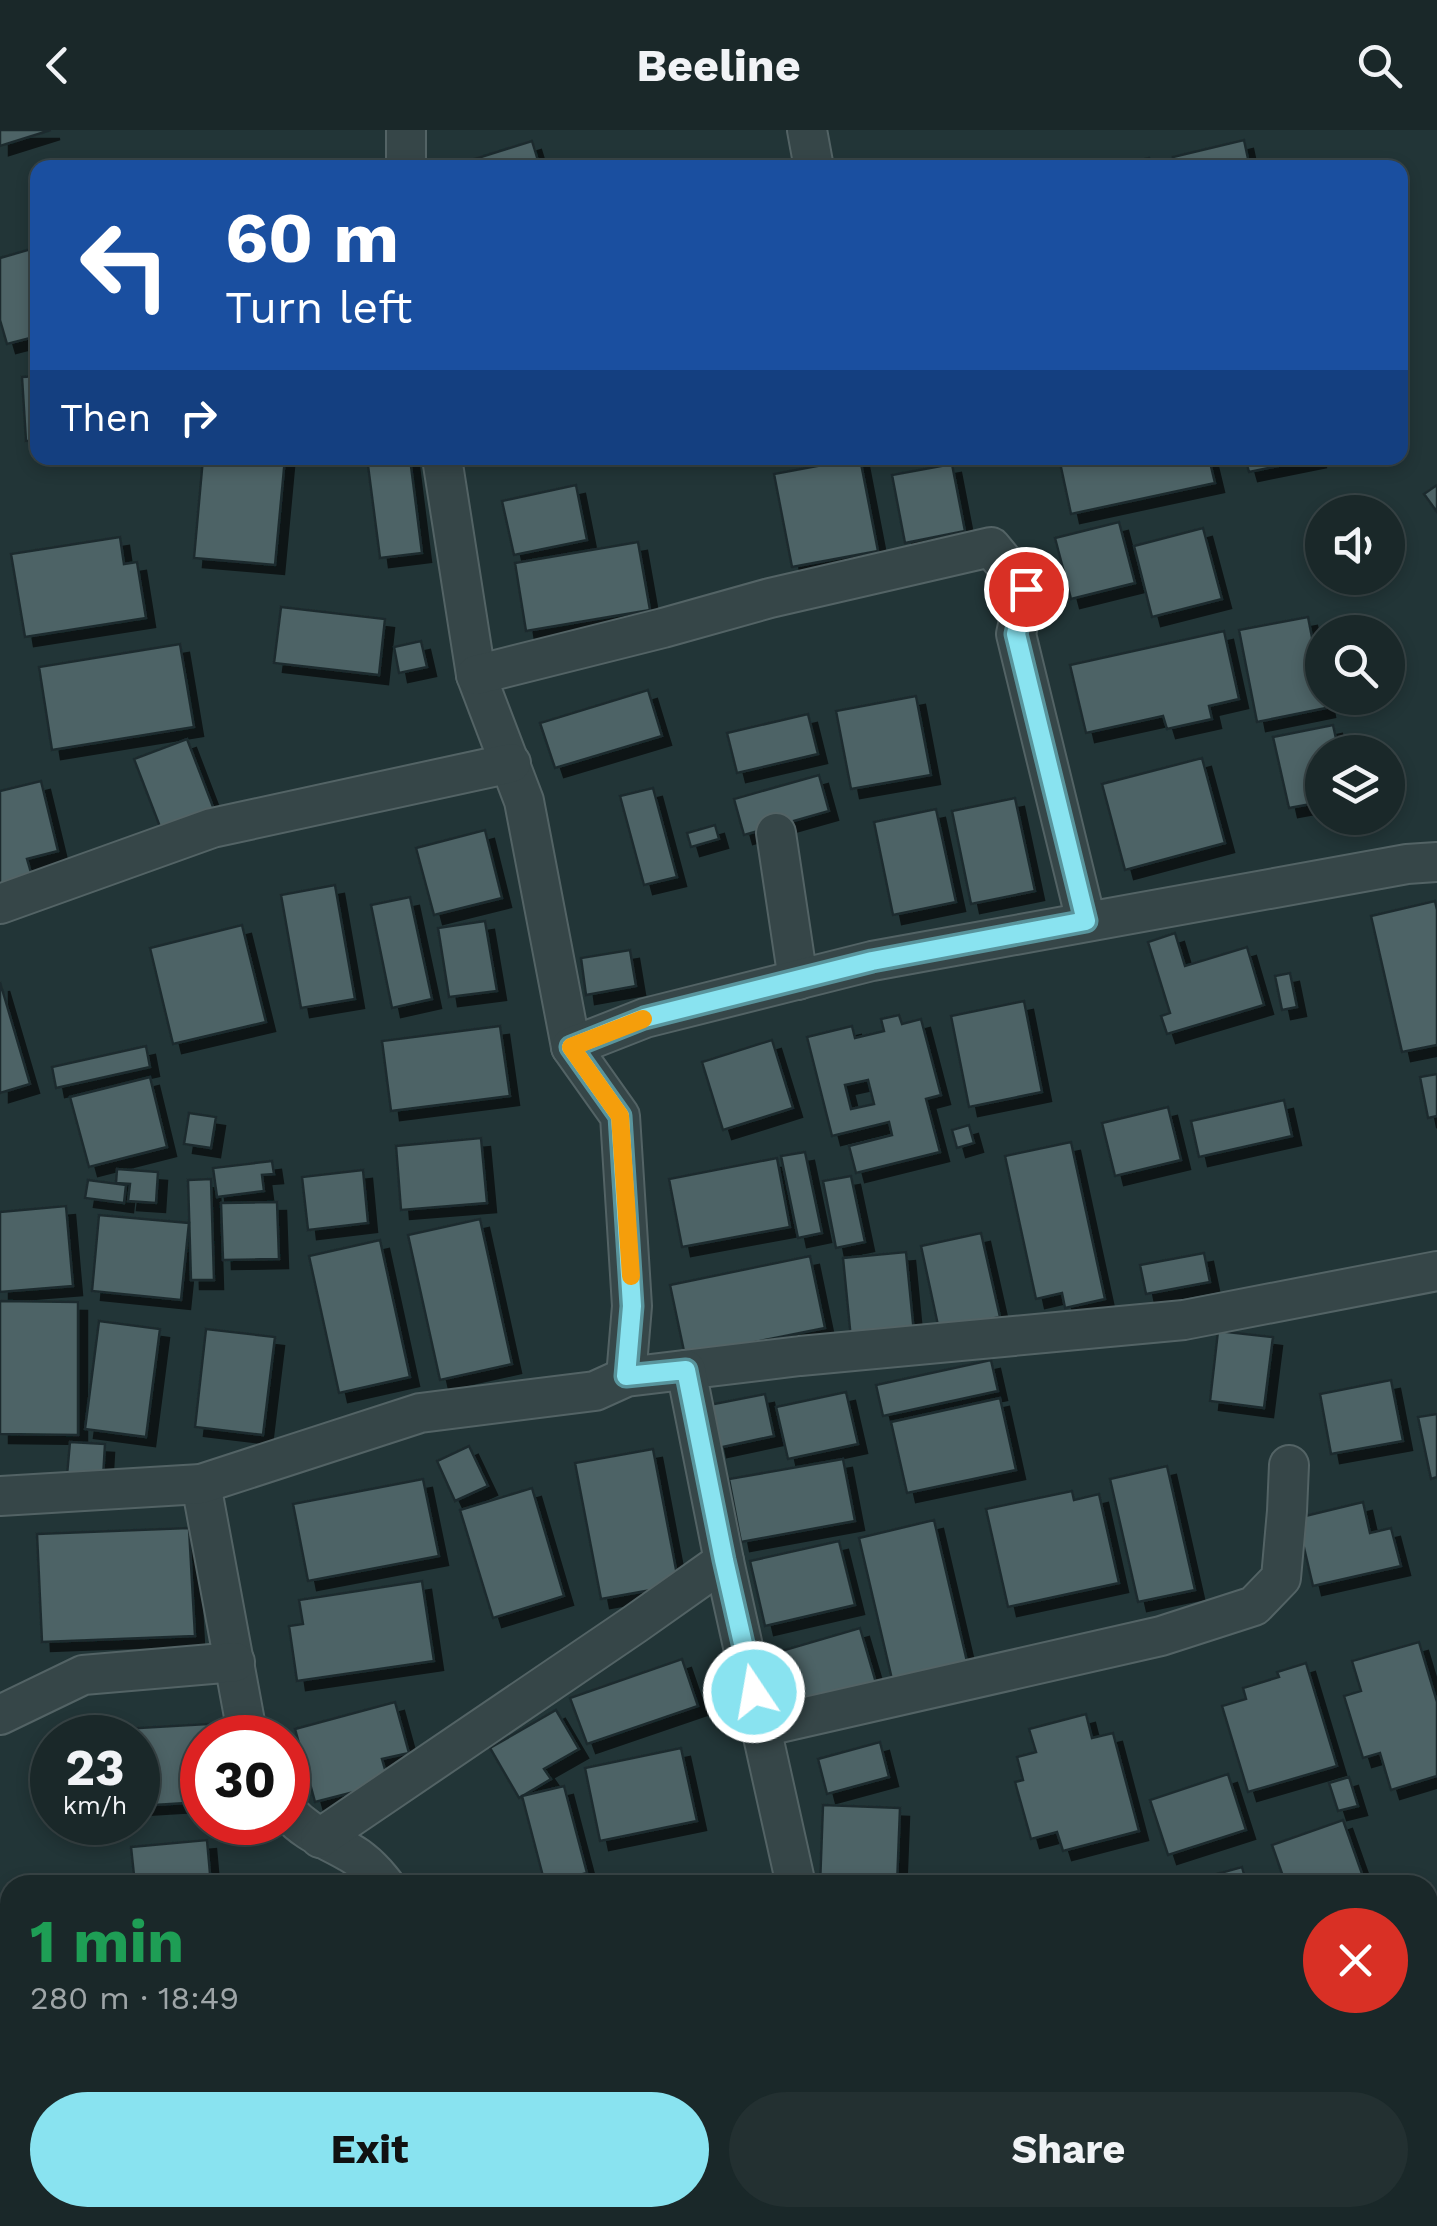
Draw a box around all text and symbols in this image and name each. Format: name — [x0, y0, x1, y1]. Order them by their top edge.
icon: back — [30, 38, 85, 93]
icon: search — [1352, 38, 1407, 93]
text: Beeline — [636, 39, 801, 92]
text: 60 m — [225, 197, 399, 279]
icon: left — [60, 200, 190, 330]
text: Turn left — [225, 281, 412, 334]
icon: right — [171, 390, 226, 445]
text: Then — [60, 396, 151, 440]
map controls — [1305, 495, 1405, 835]
button: sound — [1305, 495, 1405, 595]
pin — [984, 547, 1069, 632]
icon: arrive — [999, 562, 1054, 617]
button: search — [1305, 615, 1405, 715]
button: layers — [1305, 735, 1405, 835]
position arrow — [702, 1640, 806, 1744]
speed limit sign: 30 — [180, 1715, 310, 1845]
text: 23 — [65, 1738, 125, 1797]
text: km/h — [63, 1791, 127, 1820]
text: 1 min — [30, 1906, 184, 1977]
button: close — [1303, 1908, 1408, 2013]
text: 280 m · 18:49 — [30, 1979, 239, 2017]
button: Exit — [30, 2092, 709, 2207]
button: Share — [729, 2092, 1408, 2207]

